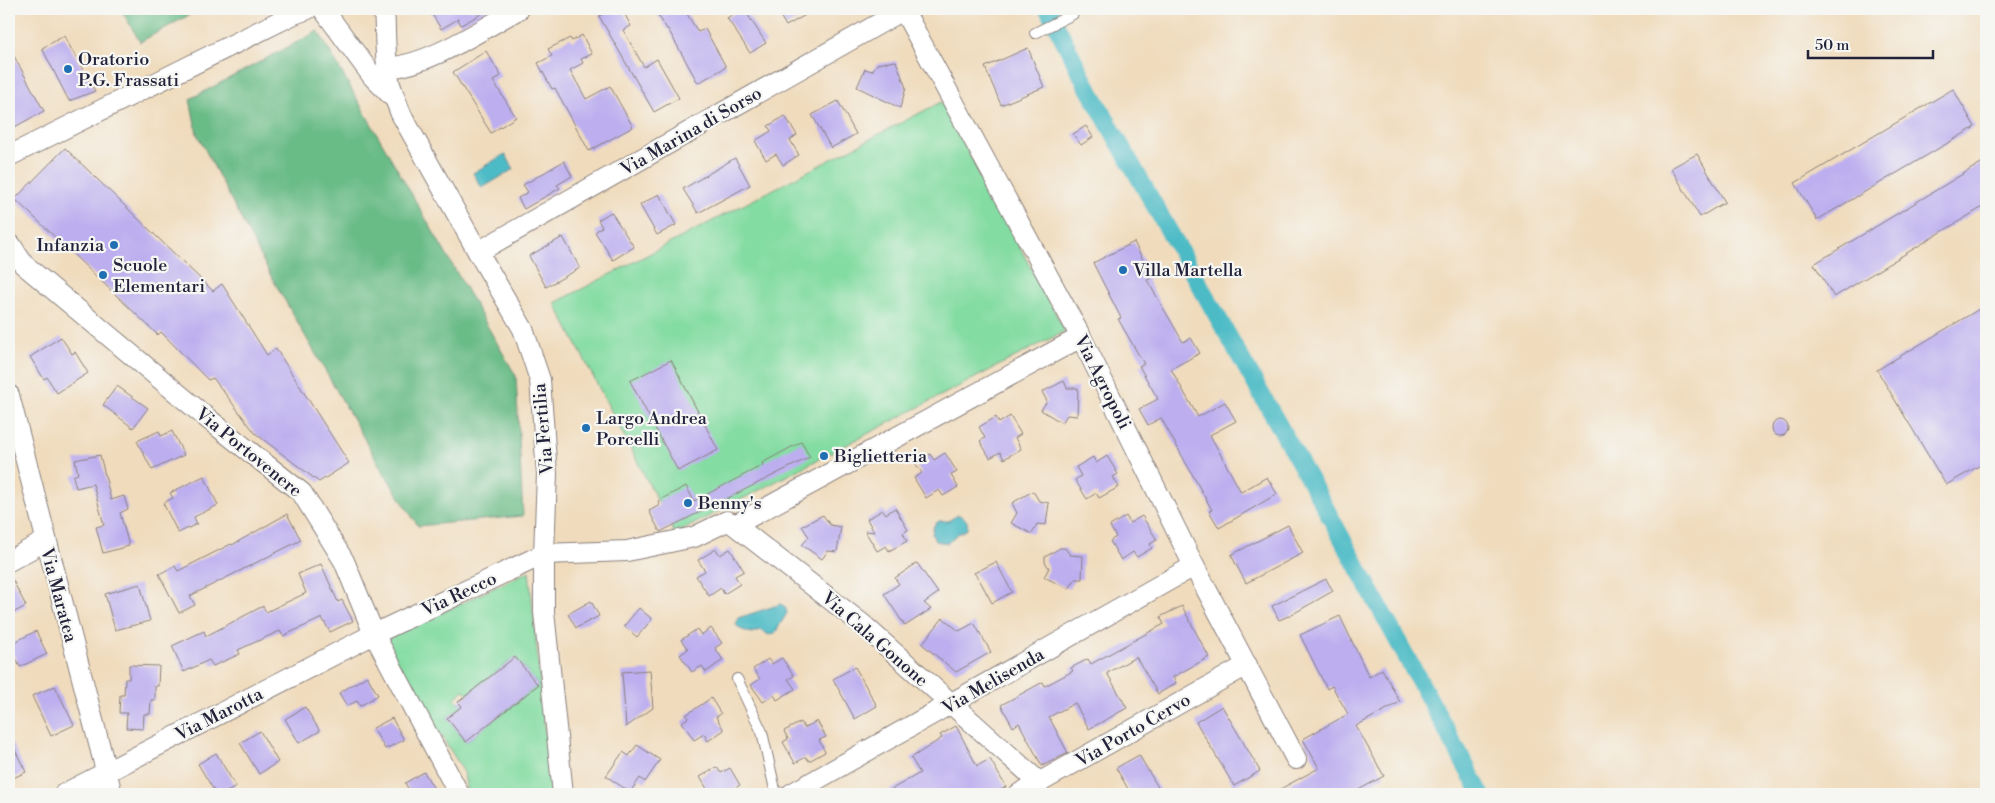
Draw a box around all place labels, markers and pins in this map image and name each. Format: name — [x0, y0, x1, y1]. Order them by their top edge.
place label: Oratorio P.G. Frassati — [78, 48, 179, 92]
marker: Oratorio P.G. Frassati — [62, 63, 74, 75]
place label: Infanzia — [36, 234, 105, 257]
marker: Infanzia — [108, 239, 120, 251]
place label: Scuole Elementari — [113, 254, 205, 298]
place label: Villa Martella — [1132, 259, 1244, 282]
marker: Villa Martella — [1117, 264, 1129, 276]
marker: Scuole Elementari — [97, 269, 109, 281]
place label: Largo Andrea Porcelli — [596, 407, 708, 451]
marker: Largo Andrea Porcelli — [580, 422, 592, 434]
place label: Biglietteria — [833, 445, 928, 468]
marker: Biglietteria — [818, 450, 830, 462]
place label: Benny's — [697, 492, 762, 515]
marker: Benny's — [682, 497, 694, 509]

